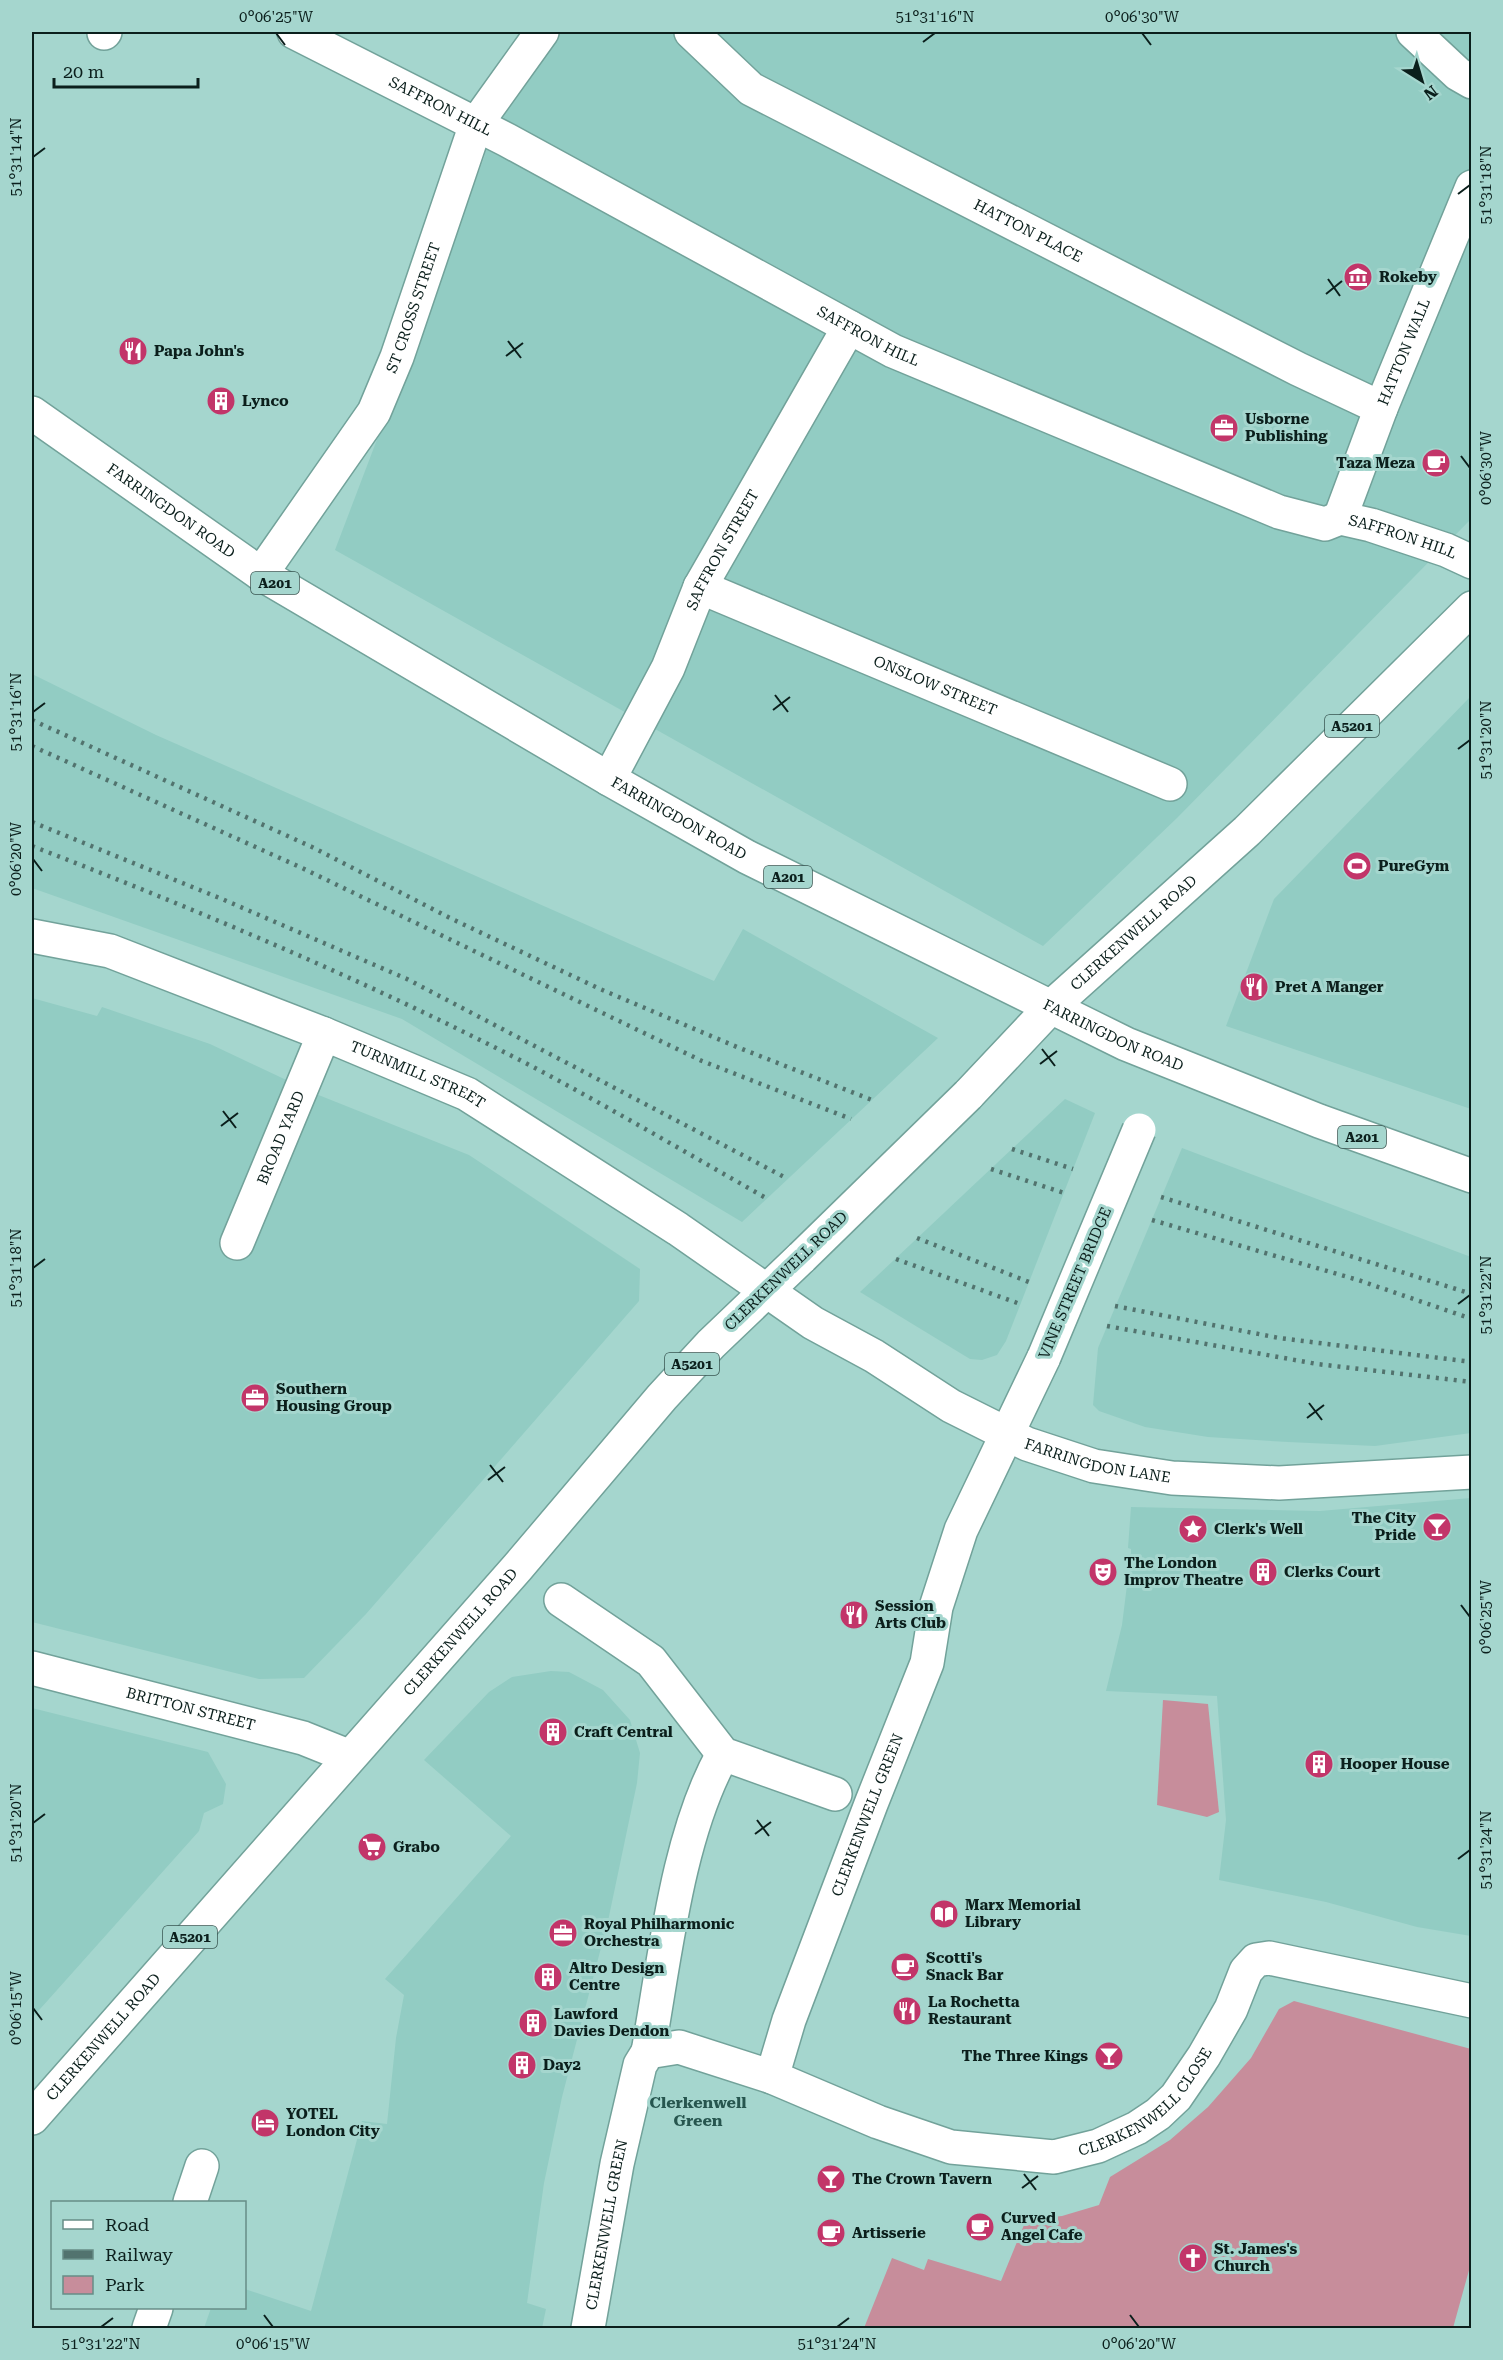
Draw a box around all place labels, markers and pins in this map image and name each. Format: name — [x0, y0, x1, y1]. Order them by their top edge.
museum icon: Rokeby — [1342, 261, 1374, 293]
place label: Rokeby — [1379, 268, 1437, 286]
restaurant icon: Papa John's — [117, 335, 149, 367]
place label: Papa John's — [154, 342, 244, 360]
building icon: Lynco — [205, 385, 237, 417]
place label: Lynco — [242, 392, 289, 410]
place label: Usborne Publishing — [1245, 410, 1328, 445]
office icon: Usborne Publishing — [1208, 412, 1240, 444]
cafe icon: Taza Meza — [1420, 447, 1452, 479]
place label: Taza Meza — [1336, 454, 1415, 472]
sports icon: PureGym — [1341, 850, 1373, 882]
place label: PureGym — [1378, 857, 1450, 875]
restaurant icon: Pret A Manger — [1238, 971, 1270, 1003]
place label: Pret A Manger — [1275, 978, 1384, 996]
place label: Southern Housing Group — [276, 1380, 392, 1415]
office icon: Southern Housing Group — [239, 1382, 271, 1414]
place label: The City Pride — [1352, 1509, 1416, 1544]
bar icon: The City Pride — [1421, 1511, 1453, 1543]
place icon: Clerk's Well — [1177, 1513, 1209, 1545]
place label: Clerk's Well — [1214, 1520, 1303, 1538]
place label: The London Improv Theatre — [1124, 1554, 1244, 1589]
theatre icon: The London Improv Theatre — [1087, 1556, 1119, 1588]
building icon: Clerks Court — [1247, 1556, 1279, 1588]
place label: Clerks Court — [1284, 1563, 1380, 1581]
place label: Session Arts Club — [875, 1597, 946, 1632]
restaurant icon: Session Arts Club — [838, 1599, 870, 1631]
building icon: Craft Central — [537, 1716, 569, 1748]
place label: Craft Central — [574, 1723, 673, 1741]
building icon: Hooper House — [1303, 1748, 1335, 1780]
place label: Hooper House — [1340, 1755, 1450, 1773]
supermarket icon: Grabo — [356, 1831, 388, 1863]
place label: Grabo — [393, 1838, 440, 1856]
place label: Marx Memorial Library — [965, 1896, 1081, 1931]
library icon: Marx Memorial Library — [928, 1898, 960, 1930]
place label: Royal Philharmonic Orchestra — [584, 1915, 735, 1950]
office icon: Royal Philharmonic Orchestra — [547, 1917, 579, 1949]
place label: Scotti's Snack Bar — [926, 1949, 1004, 1984]
cafe icon: Scotti's Snack Bar — [889, 1951, 921, 1983]
place label: Altro Design Centre — [569, 1959, 664, 1994]
building icon: Altro Design Centre — [532, 1961, 564, 1993]
place label: La Rochetta Restaurant — [928, 1993, 1020, 2028]
restaurant icon: La Rochetta Restaurant — [891, 1995, 923, 2027]
place label: Lawford Davies Dendon — [554, 2005, 669, 2040]
building icon: Lawford Davies Dendon — [517, 2007, 549, 2039]
bar icon: The Three Kings — [1093, 2040, 1125, 2072]
place label: The Three Kings — [962, 2047, 1088, 2065]
building icon: Day2 — [506, 2049, 538, 2081]
place label: Day2 — [543, 2056, 581, 2074]
place label: YOTEL London City — [286, 2105, 380, 2140]
hotel icon: YOTEL London City — [249, 2107, 281, 2139]
bar icon: The Crown Tavern — [815, 2163, 847, 2195]
place label: The Crown Tavern — [852, 2170, 992, 2188]
place label: Curved Angel Cafe — [1001, 2209, 1083, 2244]
cafe icon: Curved Angel Cafe — [964, 2211, 996, 2243]
cafe icon: Artisserie — [815, 2217, 847, 2249]
place label: Artisserie — [852, 2224, 926, 2242]
place label: St. James's Church — [1214, 2240, 1297, 2275]
church icon: St. James's Church — [1177, 2242, 1209, 2274]

